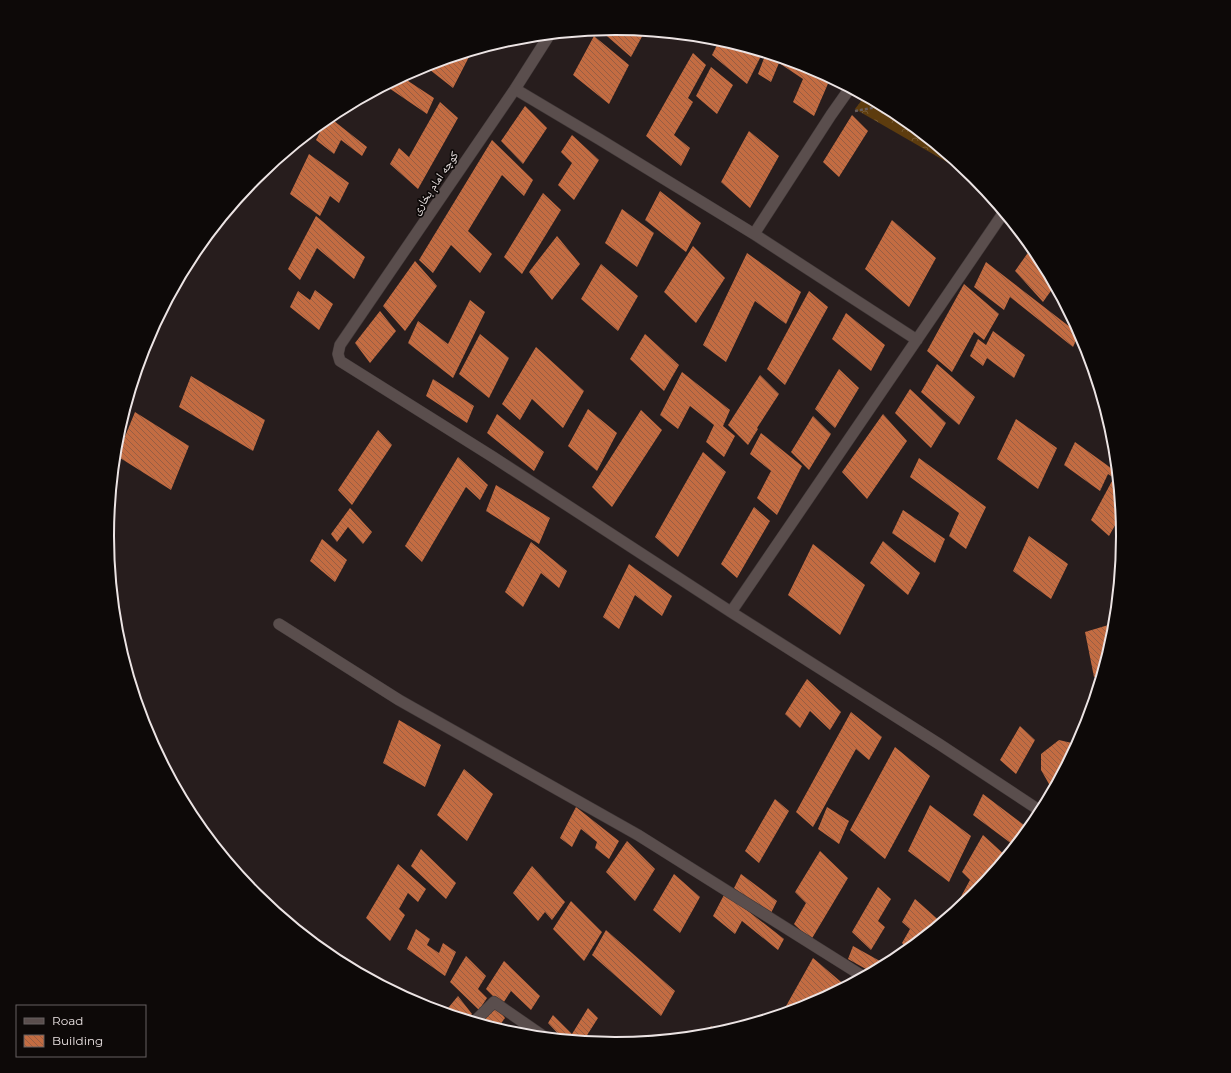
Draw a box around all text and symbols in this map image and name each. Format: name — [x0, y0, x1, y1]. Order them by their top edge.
street label: کوچه امام بخاری — [408, 148, 462, 218]
legend — [16, 1005, 146, 1057]
text: Road — [52, 1013, 83, 1028]
text: Building — [52, 1033, 103, 1048]

